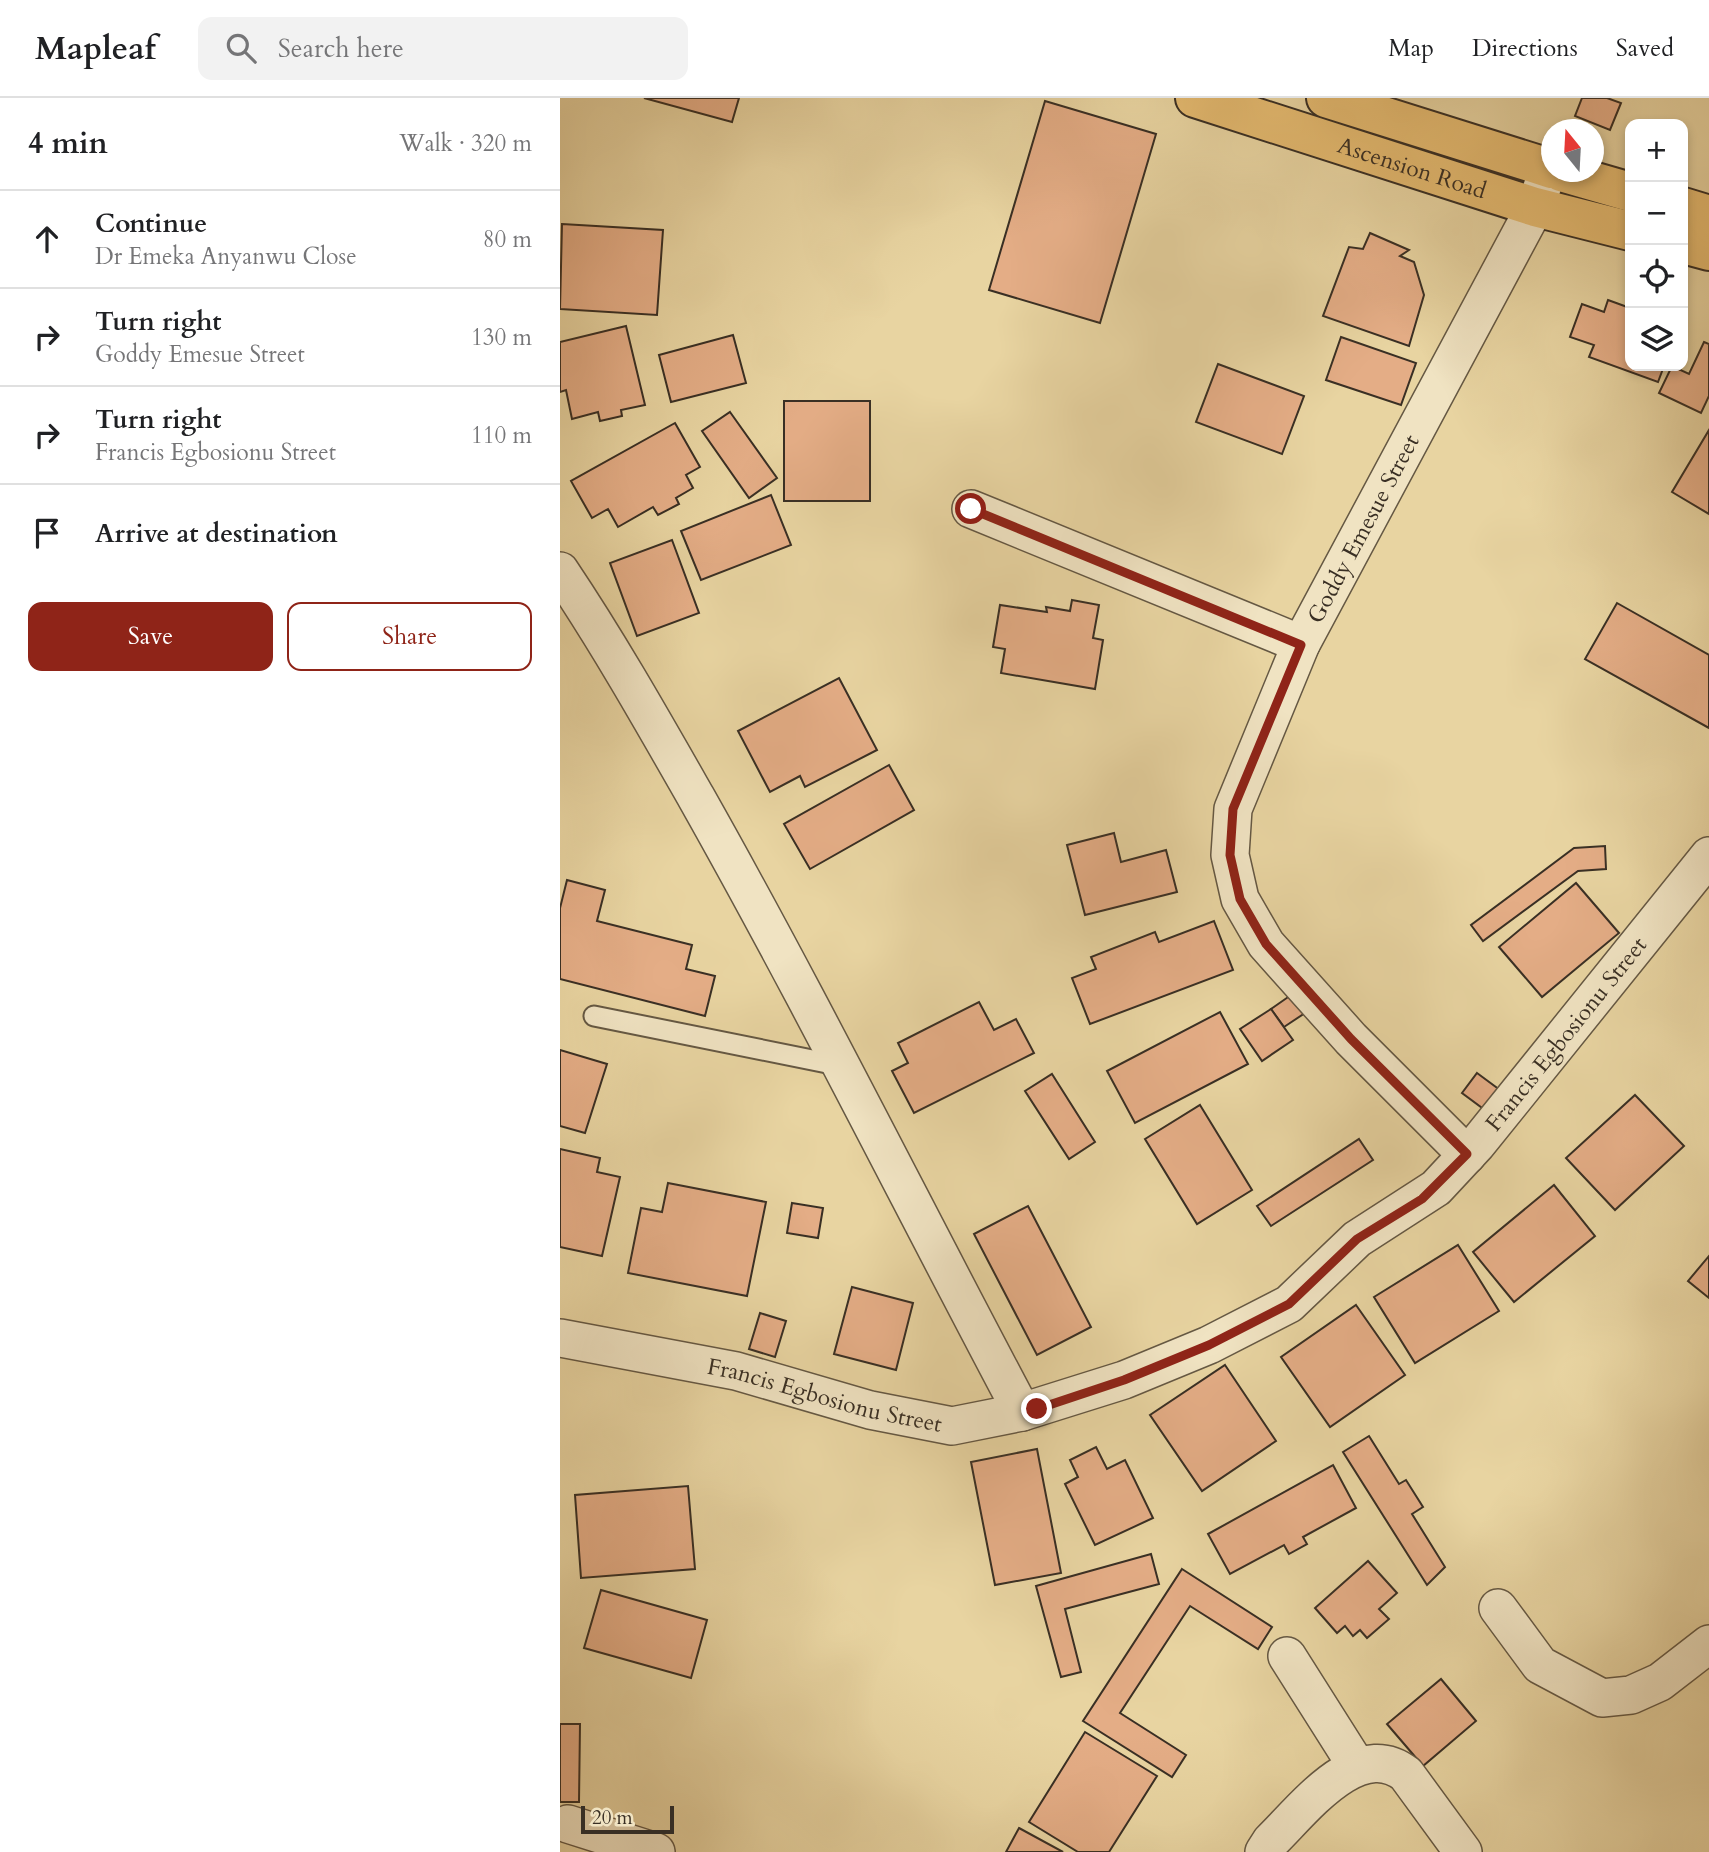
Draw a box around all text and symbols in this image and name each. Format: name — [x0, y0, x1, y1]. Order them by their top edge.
search box — [198, 17, 688, 80]
text: Mapleaf — [35, 26, 156, 71]
icon: search — [222, 29, 260, 67]
text: Search here — [278, 31, 404, 66]
text: Map — [1388, 32, 1434, 65]
text: Directions — [1472, 32, 1578, 65]
text: Saved — [1616, 32, 1674, 65]
north arrow — [1541, 119, 1604, 182]
map controls — [1625, 119, 1688, 371]
button: + — [1625, 119, 1688, 182]
text: 4 min — [28, 123, 108, 164]
text: Walk · 320 m — [399, 128, 532, 159]
street label: Ascension Road — [1334, 129, 1491, 206]
button: − — [1625, 182, 1688, 245]
text: Continue — [95, 206, 207, 241]
icon: ahead — [28, 220, 66, 258]
text: 80 m — [483, 224, 532, 255]
text: Dr Emeka Anyanwu Close — [95, 241, 357, 272]
button: locate — [1625, 245, 1688, 308]
text: Turn right — [95, 304, 222, 339]
button: layers — [1625, 308, 1688, 371]
icon: right — [28, 318, 66, 356]
text: 130 m — [471, 322, 532, 353]
text: Goddy Emesue Street — [95, 339, 305, 370]
text: Turn right — [95, 402, 222, 437]
icon: right — [28, 416, 66, 454]
text: 110 m — [471, 420, 532, 451]
street label: Goddy Emesue Street — [1300, 429, 1426, 629]
text: Francis Egbosionu Street — [95, 437, 336, 468]
route start — [955, 493, 986, 524]
icon: arrive — [28, 514, 66, 552]
text: Arrive at destination — [95, 516, 338, 551]
button: Save — [28, 602, 273, 671]
button: Share — [287, 602, 532, 671]
street label: Francis Egbosionu Street — [1478, 930, 1653, 1137]
street label: Francis Egbosionu Street — [705, 1350, 945, 1439]
route end — [1021, 1393, 1052, 1424]
scale bar — [581, 1803, 674, 1835]
text: 20 m — [592, 1805, 633, 1831]

